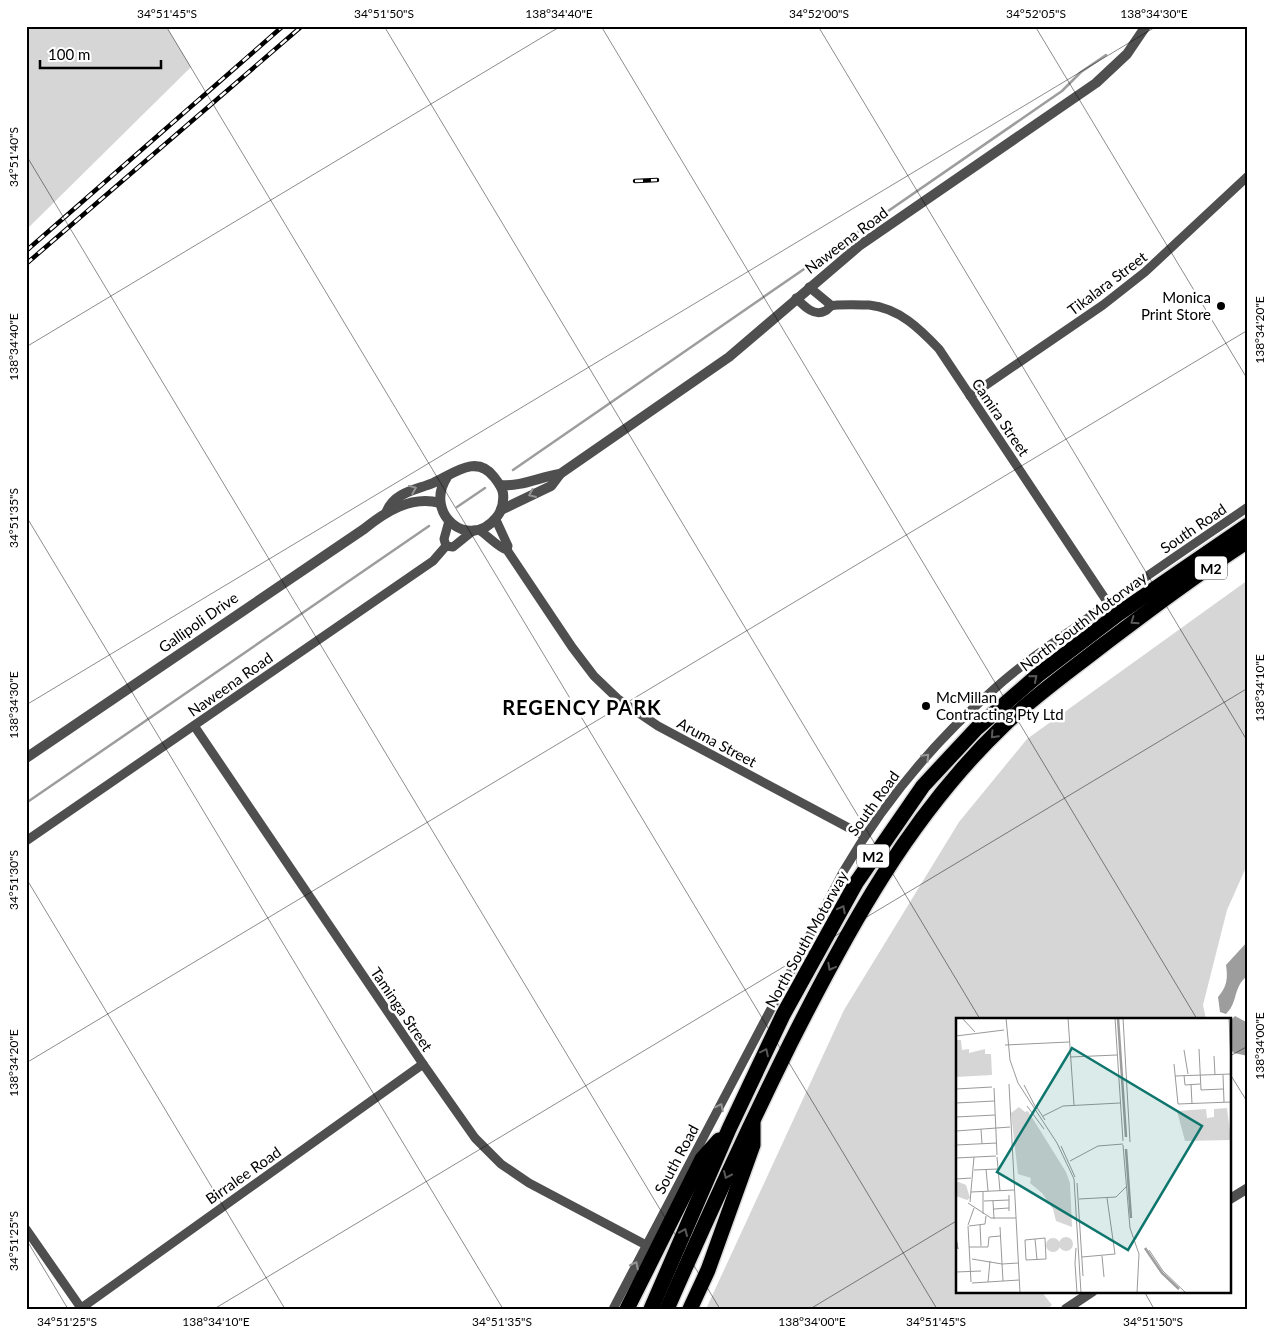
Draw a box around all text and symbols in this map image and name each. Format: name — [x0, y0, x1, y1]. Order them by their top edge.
text: 34°51'45"S — [137, 6, 197, 21]
text: 34°51'50"S — [354, 6, 414, 21]
text: 138°34'40"E — [525, 6, 593, 21]
text: 34°52'00"S — [789, 6, 849, 21]
text: 34°52'05"S — [1006, 6, 1066, 21]
text: 138°34'30"E — [1120, 6, 1188, 21]
scale bar — [40, 38, 161, 70]
text: 100 m — [48, 45, 90, 63]
text: 34°51'40"S — [6, 127, 21, 187]
street label: Naweena Road — [801, 203, 891, 277]
street label: Tikalara Street — [1064, 247, 1151, 319]
place label: Monica Print Store — [1141, 288, 1211, 323]
text: 138°34'20"E — [1252, 296, 1267, 364]
marker: Monica Print Store — [1215, 300, 1227, 312]
text: 138°34'40"E — [6, 313, 21, 381]
street label: Camira Street — [969, 375, 1034, 460]
one-way arrow — [409, 485, 417, 495]
text: 34°51'35"S — [6, 488, 21, 548]
one-way arrow — [529, 489, 537, 499]
street label: South Road — [1157, 499, 1229, 557]
road number: M2 — [1195, 556, 1227, 580]
street label: North South Motorway — [1016, 567, 1150, 674]
street label: Gallipoli Drive — [155, 588, 241, 656]
one-way arrow — [1131, 616, 1140, 624]
street label: Naweena Road — [184, 648, 276, 720]
text: 138°34'10"E — [1252, 654, 1267, 722]
text: 138°34'30"E — [6, 671, 21, 739]
one-way arrow — [1029, 675, 1038, 684]
place label: McMillan Contracting Pty Ltd — [936, 688, 1064, 723]
district label: REGENCY PARK — [502, 695, 662, 719]
marker: McMillan Contracting Pty Ltd — [920, 700, 932, 712]
street label: Aruma Street — [674, 714, 760, 771]
one-way arrow — [991, 730, 1000, 739]
one-way arrow — [920, 754, 929, 763]
street label: South Road — [843, 767, 903, 839]
road number: M2 — [857, 844, 889, 868]
text: 34°51'30"S — [6, 850, 21, 910]
street label: North South Motorway — [761, 867, 851, 1010]
one-way arrow — [836, 905, 846, 914]
one-way arrow — [827, 961, 837, 970]
street label: Taminga Street — [367, 964, 437, 1055]
text: 138°34'00"E — [1252, 1012, 1267, 1080]
inset map — [956, 1018, 1232, 1292]
text: 138°34'20"E — [6, 1029, 21, 1097]
one-way arrow — [759, 1048, 770, 1057]
one-way arrow — [714, 1103, 724, 1112]
street label: South Road — [650, 1121, 702, 1197]
street label: Birralee Road — [202, 1142, 284, 1208]
one-way arrow — [723, 1170, 733, 1179]
text: 34°51'25"S — [6, 1211, 21, 1271]
one-way arrow — [678, 1228, 689, 1237]
one-way arrow — [629, 1262, 639, 1271]
text: 34°51'25"S — [37, 1314, 97, 1329]
text: 138°34'10"E — [182, 1314, 250, 1329]
text: 34°51'35"S — [472, 1314, 532, 1329]
text: 138°34'00"E — [778, 1314, 846, 1329]
text: 34°51'45"S — [906, 1314, 966, 1329]
text: 34°51'50"S — [1123, 1314, 1183, 1329]

